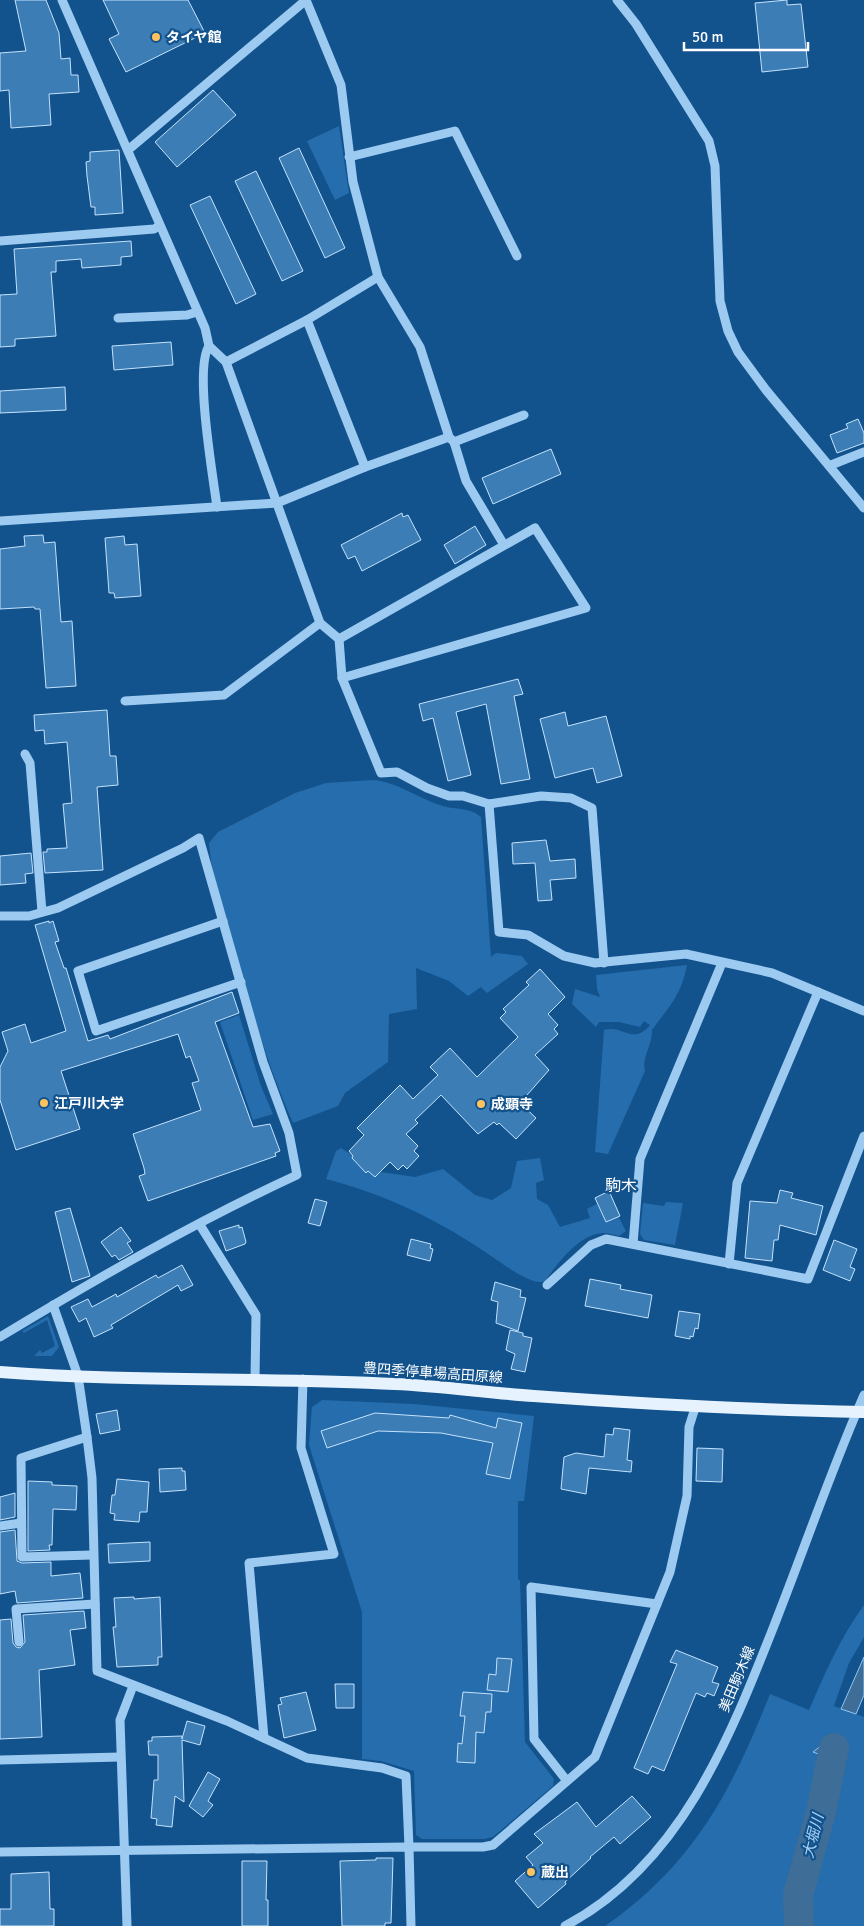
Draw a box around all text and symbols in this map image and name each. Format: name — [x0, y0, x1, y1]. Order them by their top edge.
scale bar — [684, 20, 808, 52]
text: 50 m — [692, 28, 723, 46]
place label: タイヤ館 — [166, 29, 222, 46]
marker: タイヤ館 — [150, 31, 162, 43]
place label: 江戸川大学 — [54, 1095, 124, 1112]
place label: 成顕寺 — [491, 1096, 533, 1113]
marker: 江戸川大学 — [38, 1097, 50, 1109]
marker: 成顕寺 — [475, 1098, 487, 1110]
district label: 駒木 — [605, 1176, 637, 1196]
street label: 豊四季停車場高田原線 — [363, 1360, 503, 1386]
street label: 美田駒木線 — [716, 1643, 758, 1715]
water label: 大堀川 — [799, 1810, 828, 1860]
place label: 蔵出 — [541, 1864, 569, 1881]
marker: 蔵出 — [525, 1866, 537, 1878]

